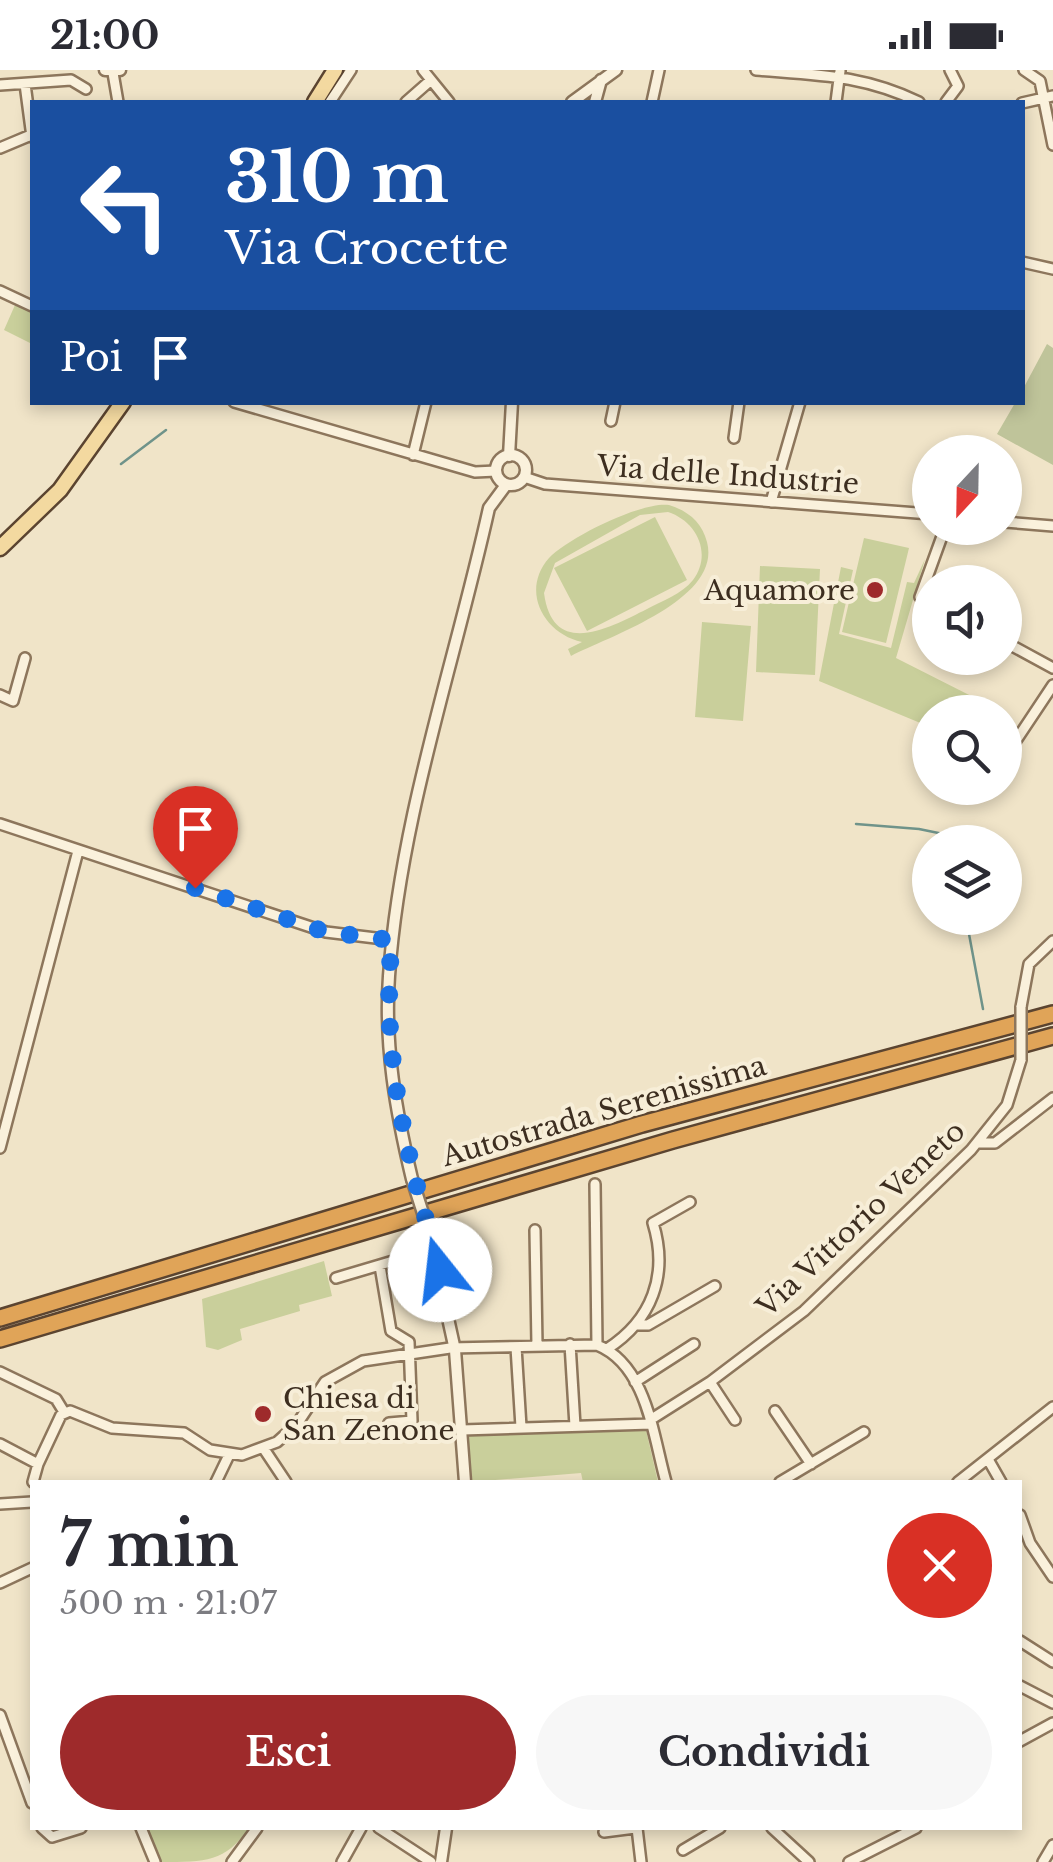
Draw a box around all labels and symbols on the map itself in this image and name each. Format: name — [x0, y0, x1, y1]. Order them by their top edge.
north arrow — [912, 435, 1022, 545]
street label: Via delle Industrie — [595, 448, 860, 502]
place label: Aquamore — [703, 573, 855, 608]
marker: Aquamore — [864, 579, 886, 601]
pin — [153, 786, 238, 889]
street label: Autostrada Serenissima — [437, 1048, 771, 1174]
street label: Via Vittorio Veneto — [749, 1113, 972, 1325]
position arrow — [388, 1218, 492, 1322]
place label: Chiesa di San Zenone — [283, 1381, 454, 1448]
marker: Chiesa di San Zenone — [252, 1403, 274, 1425]

